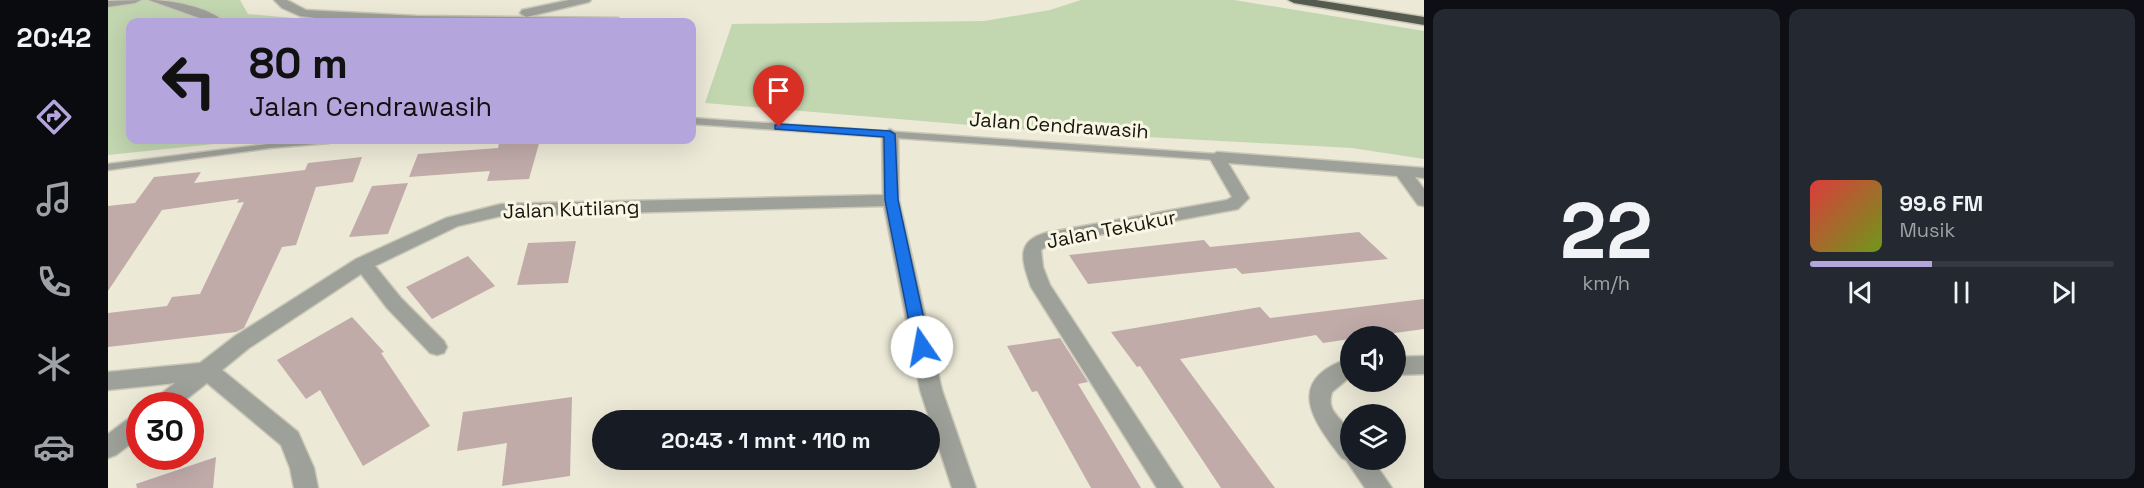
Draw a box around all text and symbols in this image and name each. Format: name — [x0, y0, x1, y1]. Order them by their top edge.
text: 20:42 — [17, 20, 91, 55]
text: 80 m — [249, 37, 348, 90]
icon: left — [150, 42, 228, 120]
pin — [753, 65, 804, 127]
icon: arrive — [762, 74, 795, 107]
text: Jalan Cendrawasih — [249, 89, 492, 124]
icon: directions — [33, 96, 75, 138]
street label: Jalan Cendrawasih — [968, 106, 1150, 144]
icon: music — [33, 178, 75, 220]
text: 22 — [1560, 181, 1653, 281]
text: 99.6 FM — [1900, 189, 1983, 217]
street label: Jalan Kutilang — [502, 194, 640, 224]
street label: Jalan Tekukur — [1044, 204, 1178, 254]
text: Musik — [1900, 217, 1955, 243]
icon: phone — [33, 261, 75, 303]
text: km/h — [1582, 270, 1630, 296]
icon: previous — [1844, 276, 1877, 309]
icon: pause — [1945, 276, 1978, 309]
icon: next — [2047, 276, 2080, 309]
position arrow — [890, 315, 954, 379]
map controls — [1340, 326, 1406, 470]
button: sound — [1340, 326, 1406, 392]
icon: climate — [33, 343, 75, 385]
speed limit sign: 30 — [126, 392, 204, 470]
button: layers — [1340, 404, 1406, 470]
icon: car — [33, 426, 75, 468]
text: 20:43 · 1 mnt · 110 m — [661, 426, 871, 454]

